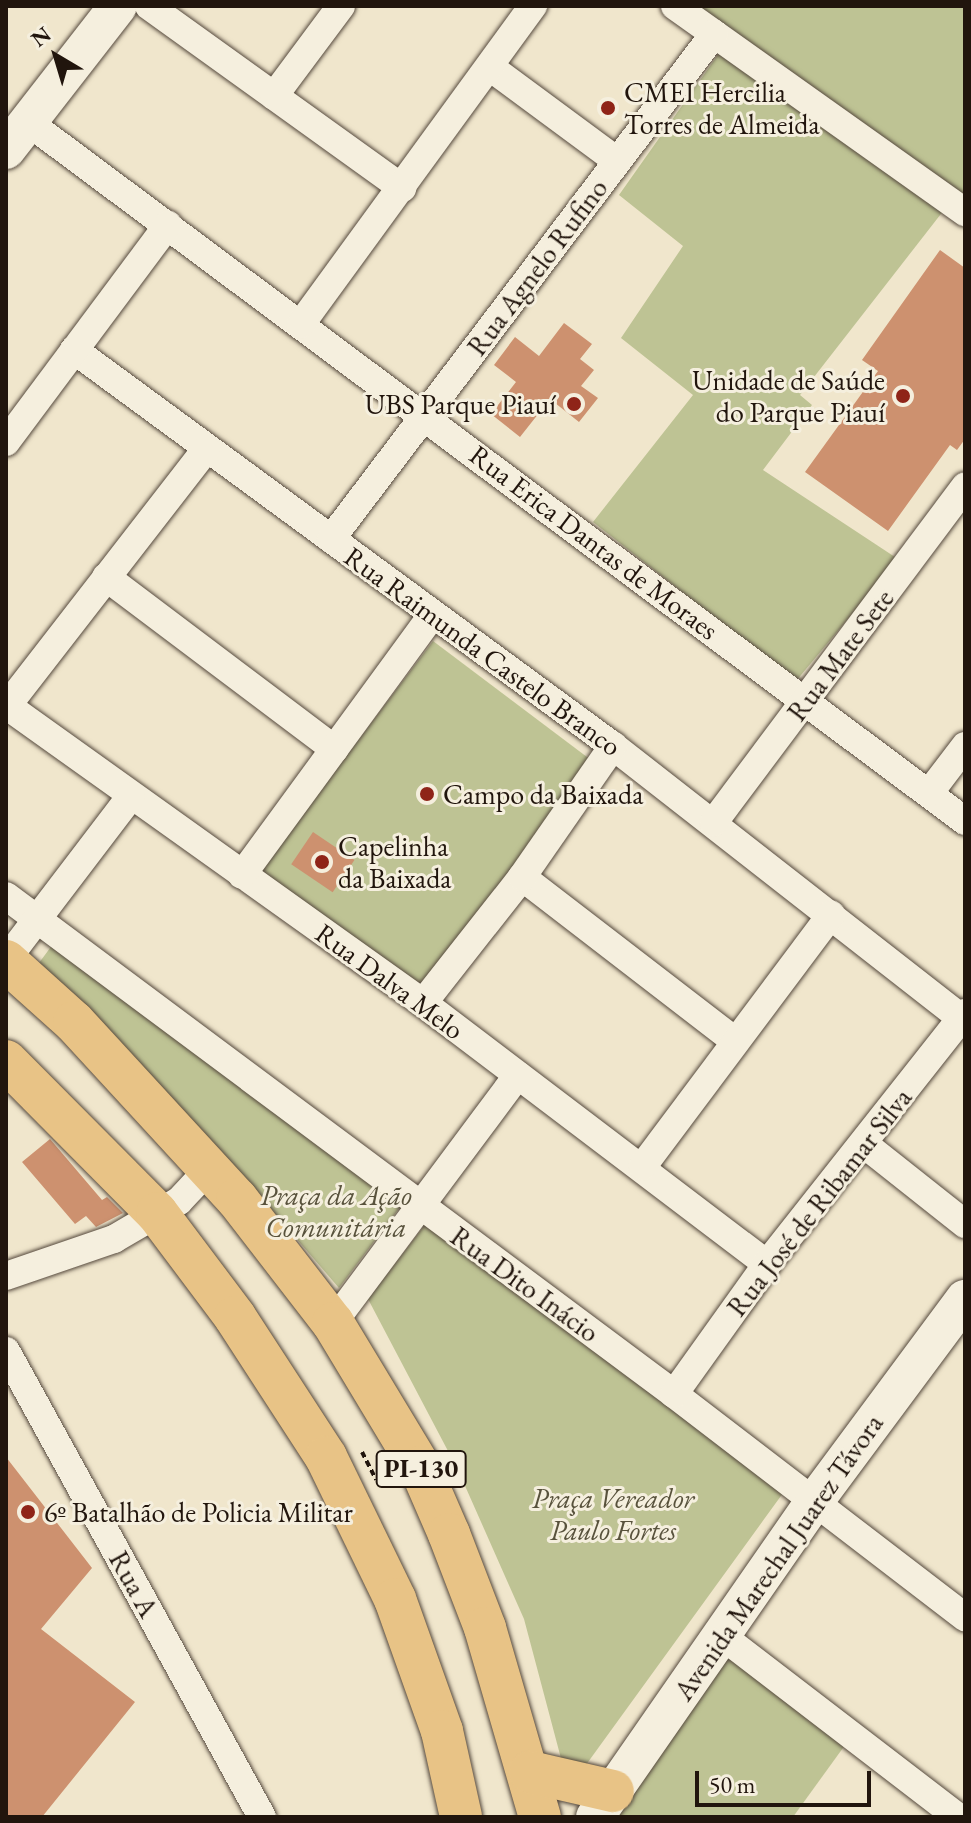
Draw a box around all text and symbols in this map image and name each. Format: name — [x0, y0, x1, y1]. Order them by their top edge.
north arrow — [16, 16, 96, 96]
text: N — [25, 20, 57, 54]
place label: CMEI Hercilia Torres de Almeida — [624, 75, 820, 141]
marker: CMEI Hercilia Torres de Almeida — [599, 99, 617, 117]
street label: Rua Agnelo Rufino — [460, 172, 614, 362]
place label: Unidade de Saúde do Parque Piauí — [692, 363, 885, 429]
marker: Unidade de Saúde do Parque Piauí — [892, 385, 914, 407]
place label: UBS Parque Piauí — [365, 387, 556, 421]
marker: UBS Parque Piauí — [563, 393, 585, 415]
street label: Rua Erica Dantas de Moraes — [463, 438, 725, 646]
street label: Rua Raimunda Castelo Branco — [338, 539, 628, 763]
street label: Rua Mate Sete — [780, 582, 900, 728]
place label: Campo da Baixada — [443, 777, 643, 811]
marker: Campo da Baixada — [418, 785, 436, 803]
place label: Capelinha da Baixada — [338, 829, 452, 895]
marker: Capelinha da Baixada — [313, 853, 331, 871]
street label: Rua Dalva Melo — [309, 916, 471, 1046]
street label: Rua José de Ribamar Silva — [719, 1081, 919, 1323]
park label: Praça da Ação Comunitária — [260, 1178, 412, 1244]
street label: Rua Dito Inácio — [444, 1219, 606, 1349]
street label: Avenida Marechal Juarez Távora — [666, 1407, 890, 1707]
road number: PI-130 — [375, 1447, 467, 1491]
park label: Praça Vereador Paulo Fortes — [532, 1481, 694, 1547]
place label: 6º Batalhão de Policia Militar — [44, 1495, 353, 1529]
marker: 6º Batalhão de Policia Militar — [19, 1503, 37, 1521]
street label: Rua A — [102, 1545, 166, 1623]
scale bar — [699, 1755, 875, 1805]
text: 50 m — [709, 1769, 756, 1800]

